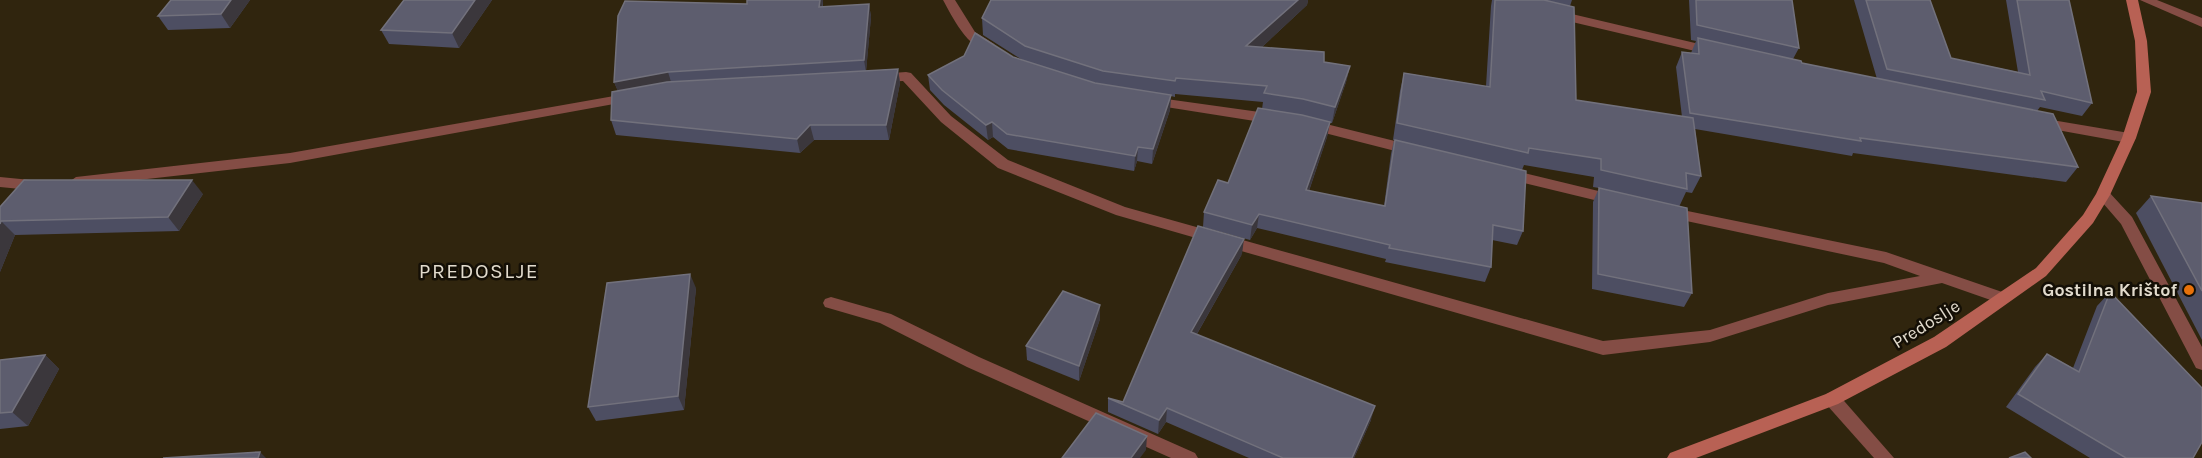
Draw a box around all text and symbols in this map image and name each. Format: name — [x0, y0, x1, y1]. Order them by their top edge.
district label: PREDOSLJE — [419, 259, 539, 283]
place label: Gostilna Krištof — [2042, 279, 2177, 301]
marker: Gostilna Krištof — [2182, 283, 2196, 297]
street label: Predoslje — [1888, 295, 1964, 353]

